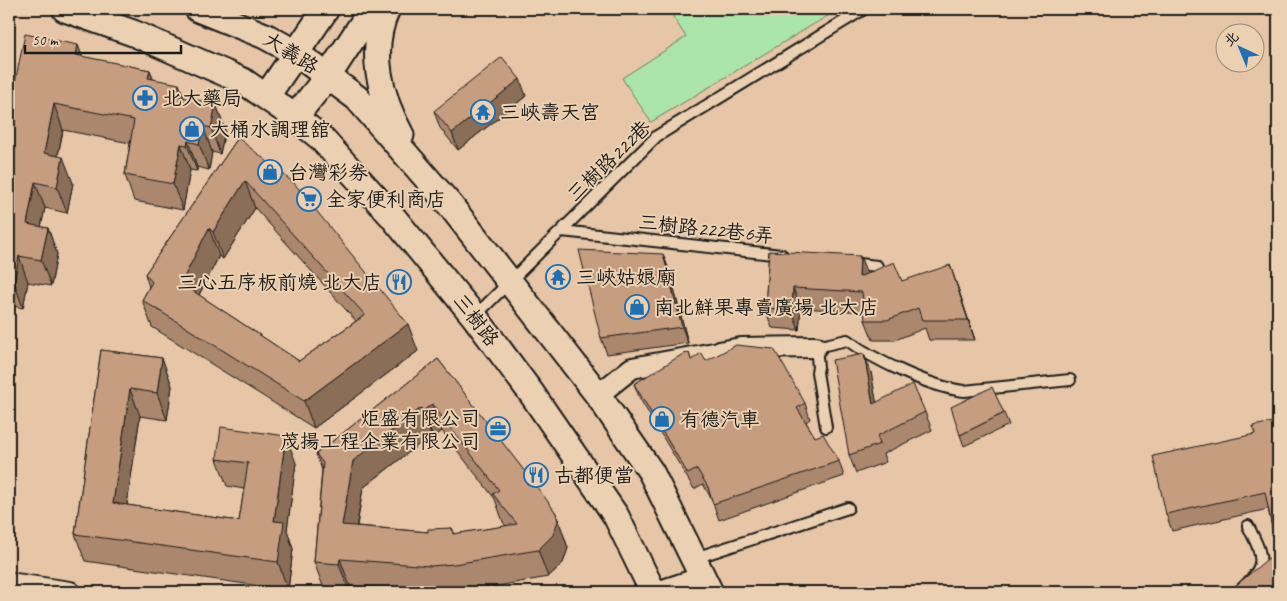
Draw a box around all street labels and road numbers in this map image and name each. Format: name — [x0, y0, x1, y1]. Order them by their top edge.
street label: 大義路 — [259, 27, 324, 80]
street label: 三樹路222巷 — [562, 114, 657, 207]
street label: 三樹路222巷6弄 — [637, 209, 775, 249]
street label: 三樹路 — [448, 289, 505, 352]

